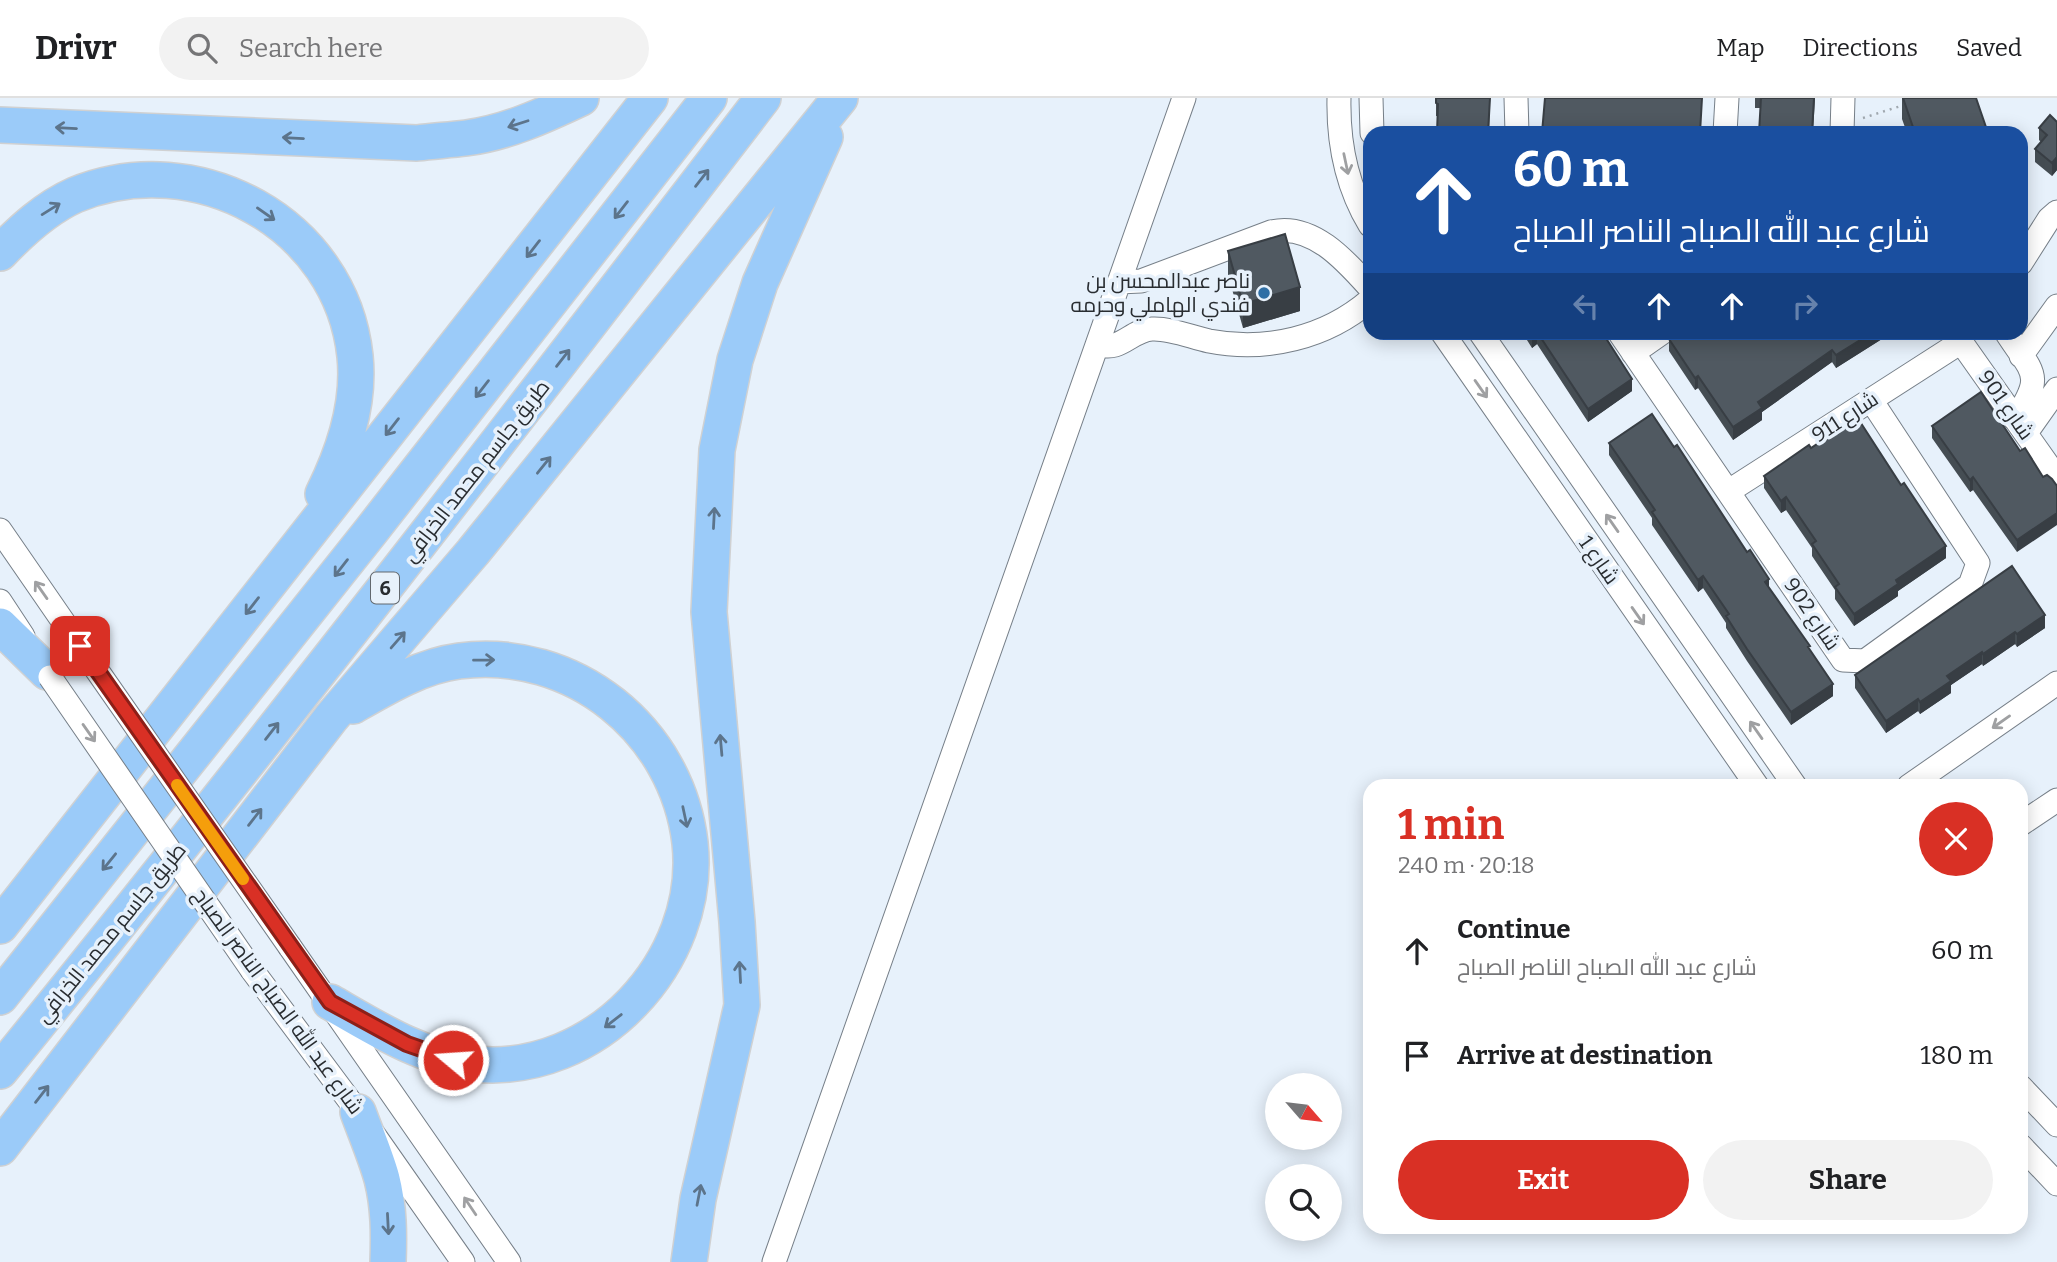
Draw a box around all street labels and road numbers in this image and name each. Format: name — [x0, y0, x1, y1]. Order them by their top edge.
street label: شارع 901 — [1972, 365, 2039, 445]
street label: طريق جاسم محمد الخرافي — [397, 375, 558, 569]
street label: شارع 911 — [1807, 386, 1884, 449]
street label: شارع 1 — [1572, 531, 1625, 590]
road number: 6 — [371, 573, 399, 603]
street label: شارع 902 — [1777, 573, 1846, 656]
street label: طريق جاسم محمد الخرافي — [30, 838, 194, 1030]
street label: شارع عبد الله الصباح الناصر الصباح — [186, 882, 370, 1120]

